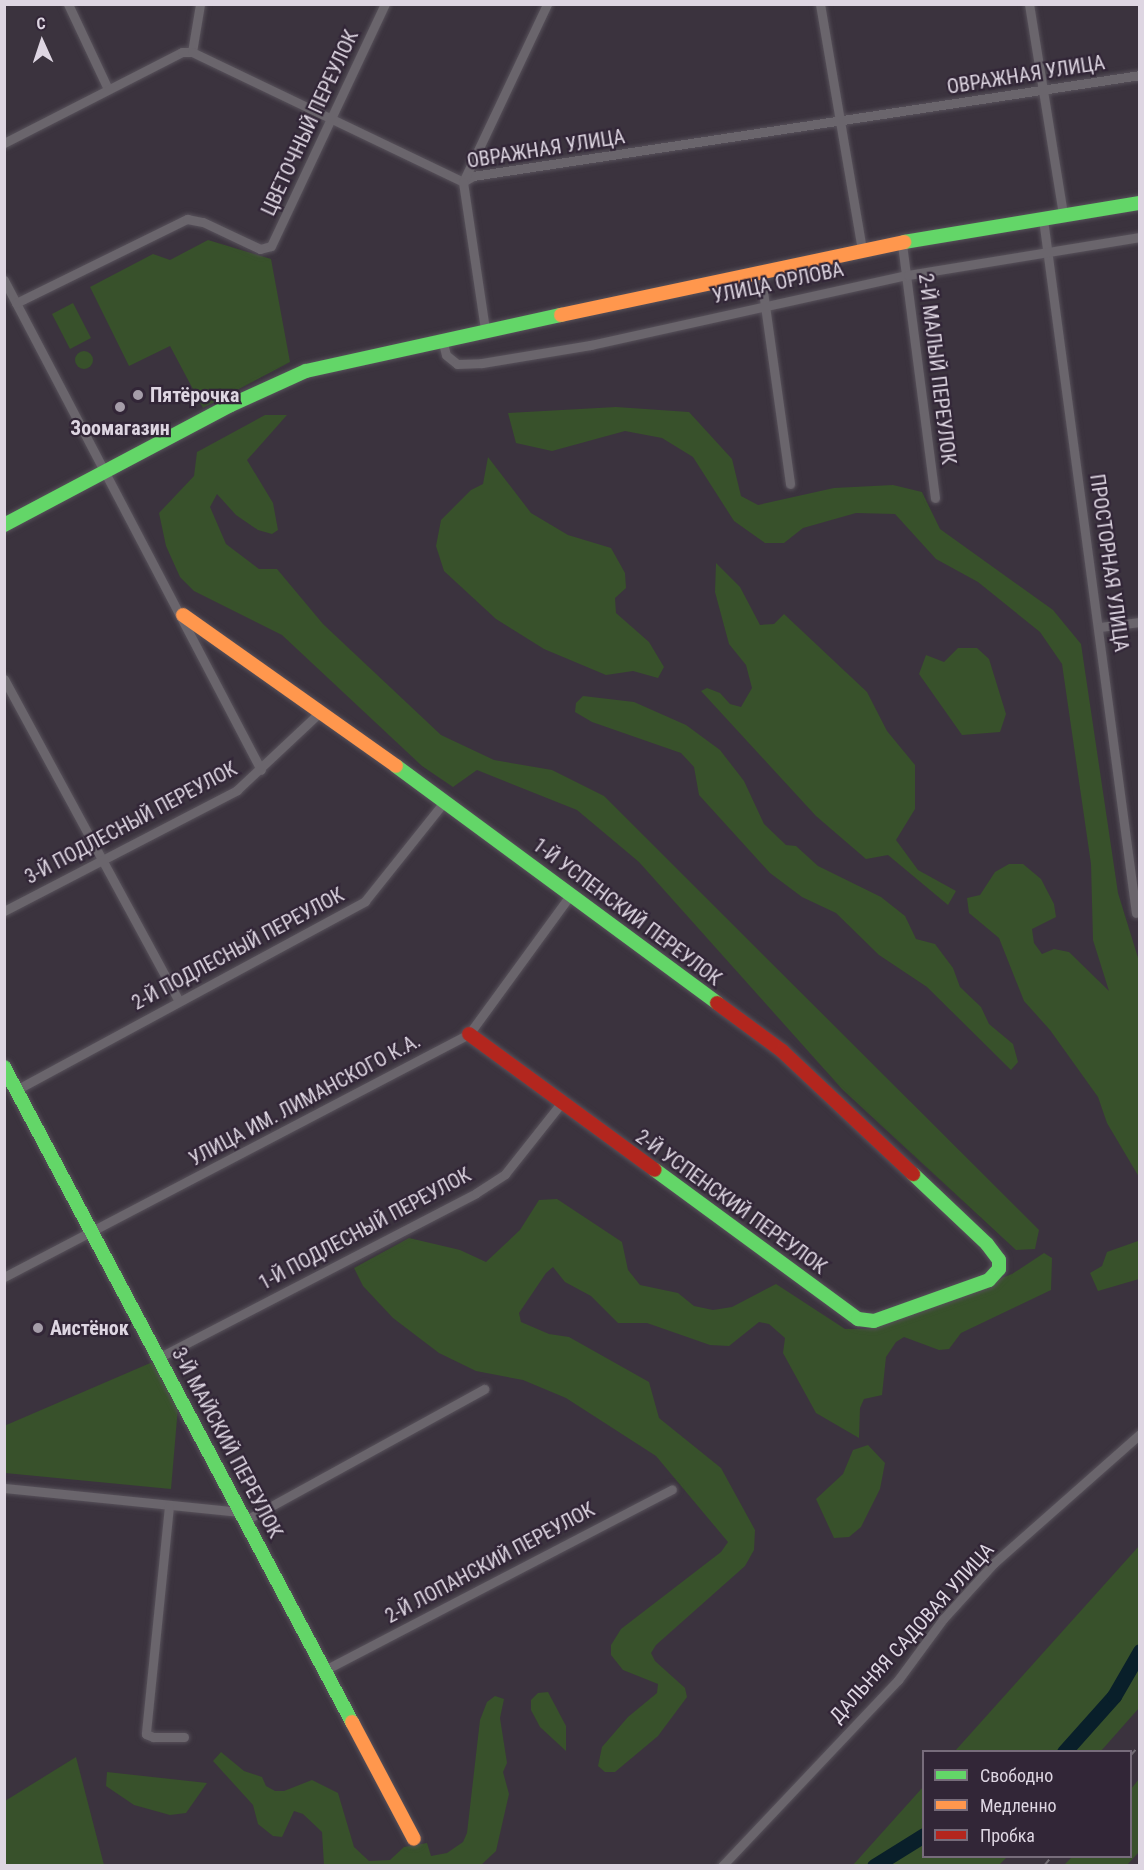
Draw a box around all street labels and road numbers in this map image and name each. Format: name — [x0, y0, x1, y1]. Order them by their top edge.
street label: ЦВЕТОЧНЫЙ ПЕРЕУЛОК — [256, 26, 364, 220]
street label: ОВРАЖНАЯ УЛИЦА — [945, 51, 1107, 99]
street label: ОВРАЖНАЯ УЛИЦА — [465, 125, 627, 173]
street label: УЛИЦА ОРЛОВА — [710, 257, 846, 309]
street label: 2-Й МАЛЫЙ ПЕРЕУЛОК — [913, 272, 961, 466]
street label: ПРОСТОРНАЯ УЛИЦА — [1085, 473, 1133, 653]
street label: 3-Й ПОДЛЕСНЫЙ ПЕРЕУЛОК — [21, 757, 241, 889]
street label: 1-Й УСПЕНСКИЙ ПЕРЕУЛОК — [528, 833, 726, 991]
street label: 2-Й ПОДЛЕСНЫЙ ПЕРЕУЛОК — [128, 883, 348, 1015]
street label: УЛИЦА ИМ. ЛИМАНСКОГО К.А. — [185, 1029, 425, 1171]
street label: 2-Й УСПЕНСКИЙ ПЕРЕУЛОК — [631, 1125, 831, 1279]
street label: 1-Й ПОДЛЕСНЫЙ ПЕРЕУЛОК — [255, 1163, 475, 1295]
street label: 3-Й МАЙСКИЙ ПЕРЕУЛОК — [167, 1344, 287, 1542]
street label: 2-Й ЛОПАНСКИЙ ПЕРЕУЛОК — [381, 1498, 599, 1628]
street label: ДАЛЬНЯЯ САДОВАЯ УЛИЦА — [825, 1538, 999, 1728]

